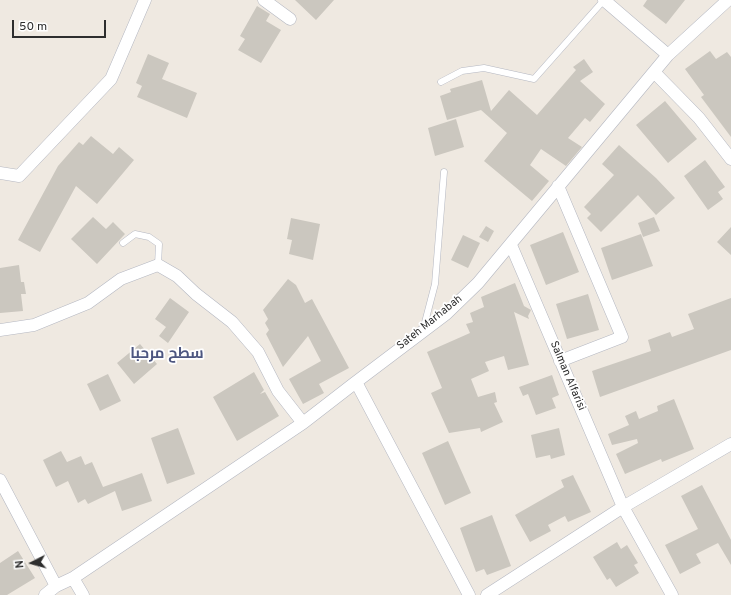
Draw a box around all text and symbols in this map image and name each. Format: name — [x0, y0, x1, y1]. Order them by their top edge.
scale bar — [14, 12, 108, 38]
text: 50 m — [19, 19, 47, 35]
street label: Sateh Marhabah — [395, 293, 465, 353]
street label: Salman Alfarisi — [546, 339, 588, 413]
district label: سطح مرحبا — [130, 346, 204, 364]
north arrow — [12, 543, 52, 583]
text: N — [13, 560, 27, 569]

